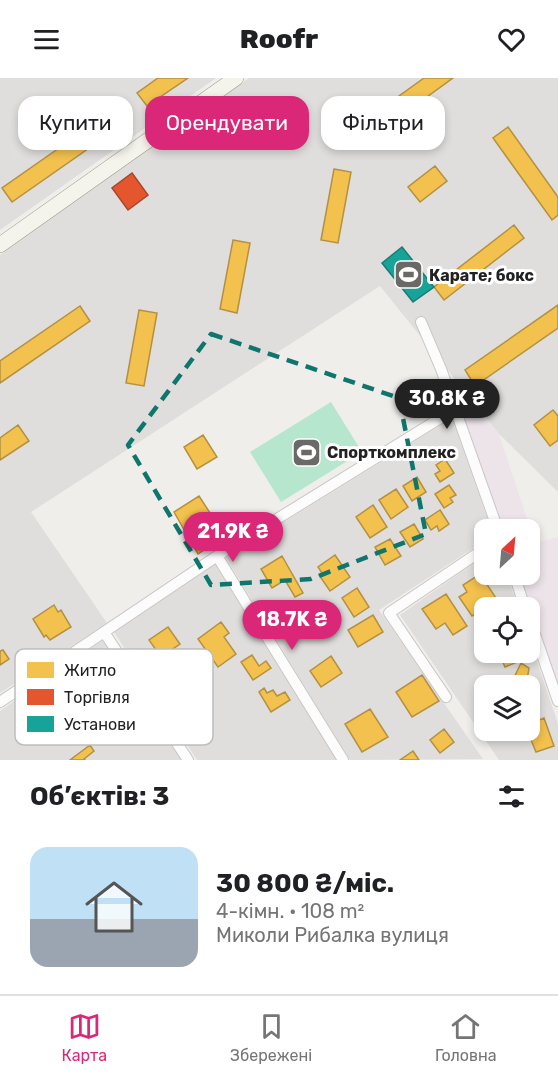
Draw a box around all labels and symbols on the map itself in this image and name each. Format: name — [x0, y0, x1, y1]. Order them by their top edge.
sports icon: Карате; бокс — [392, 259, 424, 291]
place label: Карате; бокс — [429, 266, 534, 285]
pin: 30.8K ₴ — [392, 379, 502, 430]
sports icon: Спорткомплекс — [290, 436, 322, 468]
place label: Спорткомплекс — [327, 443, 456, 462]
pin: 21.9K ₴ — [178, 512, 288, 563]
north arrow — [474, 519, 540, 585]
pin: 18.7K ₴ — [237, 600, 347, 651]
legend — [15, 649, 213, 745]
text: Житло — [64, 661, 116, 680]
text: Торгівля — [64, 688, 130, 707]
text: Установи — [64, 715, 136, 734]

